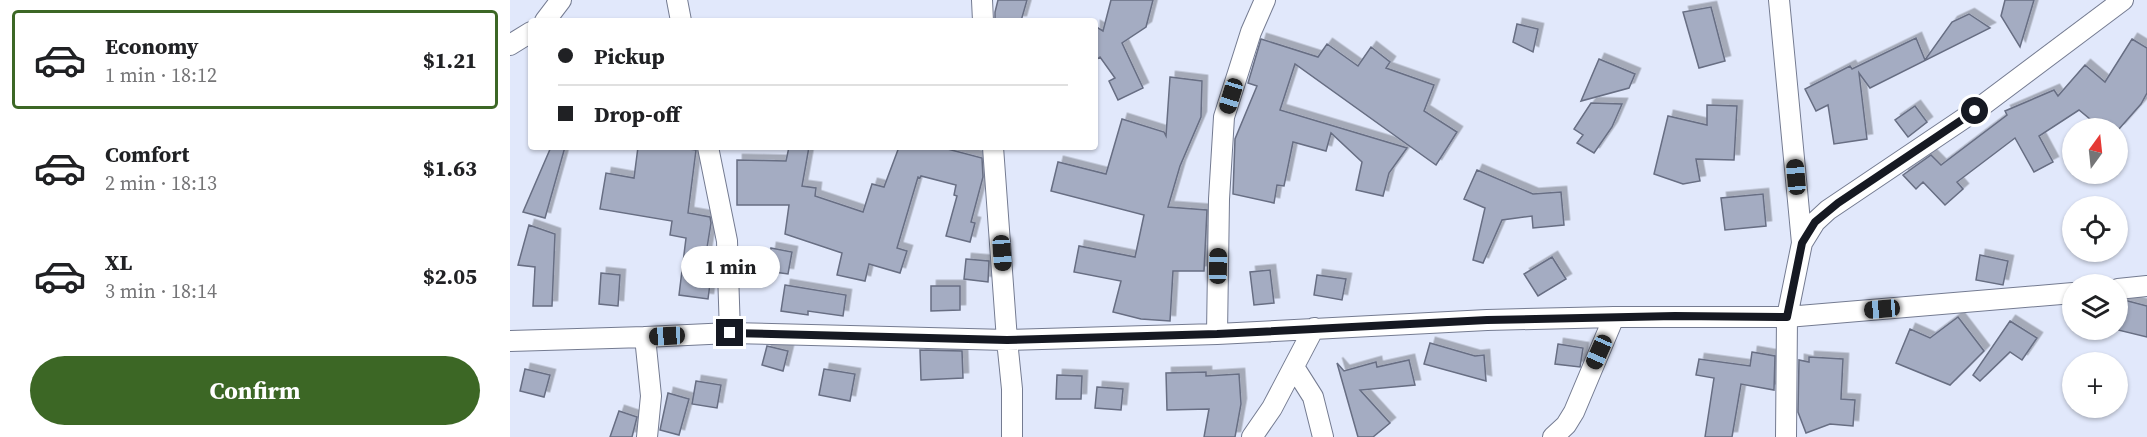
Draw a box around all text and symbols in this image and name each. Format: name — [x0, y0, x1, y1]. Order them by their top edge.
text: Economy — [105, 31, 199, 61]
icon: car — [33, 33, 87, 87]
text: Pickup — [594, 41, 665, 71]
text: $1.21 — [423, 45, 477, 75]
text: 1 min · 18:12 — [105, 61, 217, 89]
car — [1217, 76, 1245, 116]
route start — [1961, 97, 1988, 124]
text: Drop-off — [594, 99, 680, 129]
north arrow — [2062, 118, 2128, 184]
map controls — [2062, 118, 2128, 418]
text: Comfort — [105, 139, 189, 169]
icon: car — [33, 141, 87, 195]
text: $1.63 — [423, 153, 477, 183]
car — [1785, 158, 1807, 196]
text: 2 min · 18:13 — [105, 169, 217, 197]
button: locate — [2062, 196, 2128, 262]
car — [992, 234, 1012, 272]
callout: 1 min — [680, 246, 780, 288]
text: XL — [105, 247, 132, 277]
car — [1209, 248, 1227, 284]
icon: car — [33, 249, 87, 303]
text: 1 min — [705, 253, 756, 281]
text: $2.05 — [423, 261, 477, 291]
button: layers — [2062, 274, 2128, 340]
text: 3 min · 18:14 — [105, 277, 217, 305]
car — [1863, 298, 1901, 320]
route end — [716, 319, 743, 346]
car — [649, 326, 685, 346]
car — [1583, 332, 1615, 372]
button: + — [2062, 352, 2128, 418]
button: Confirm — [30, 356, 480, 425]

